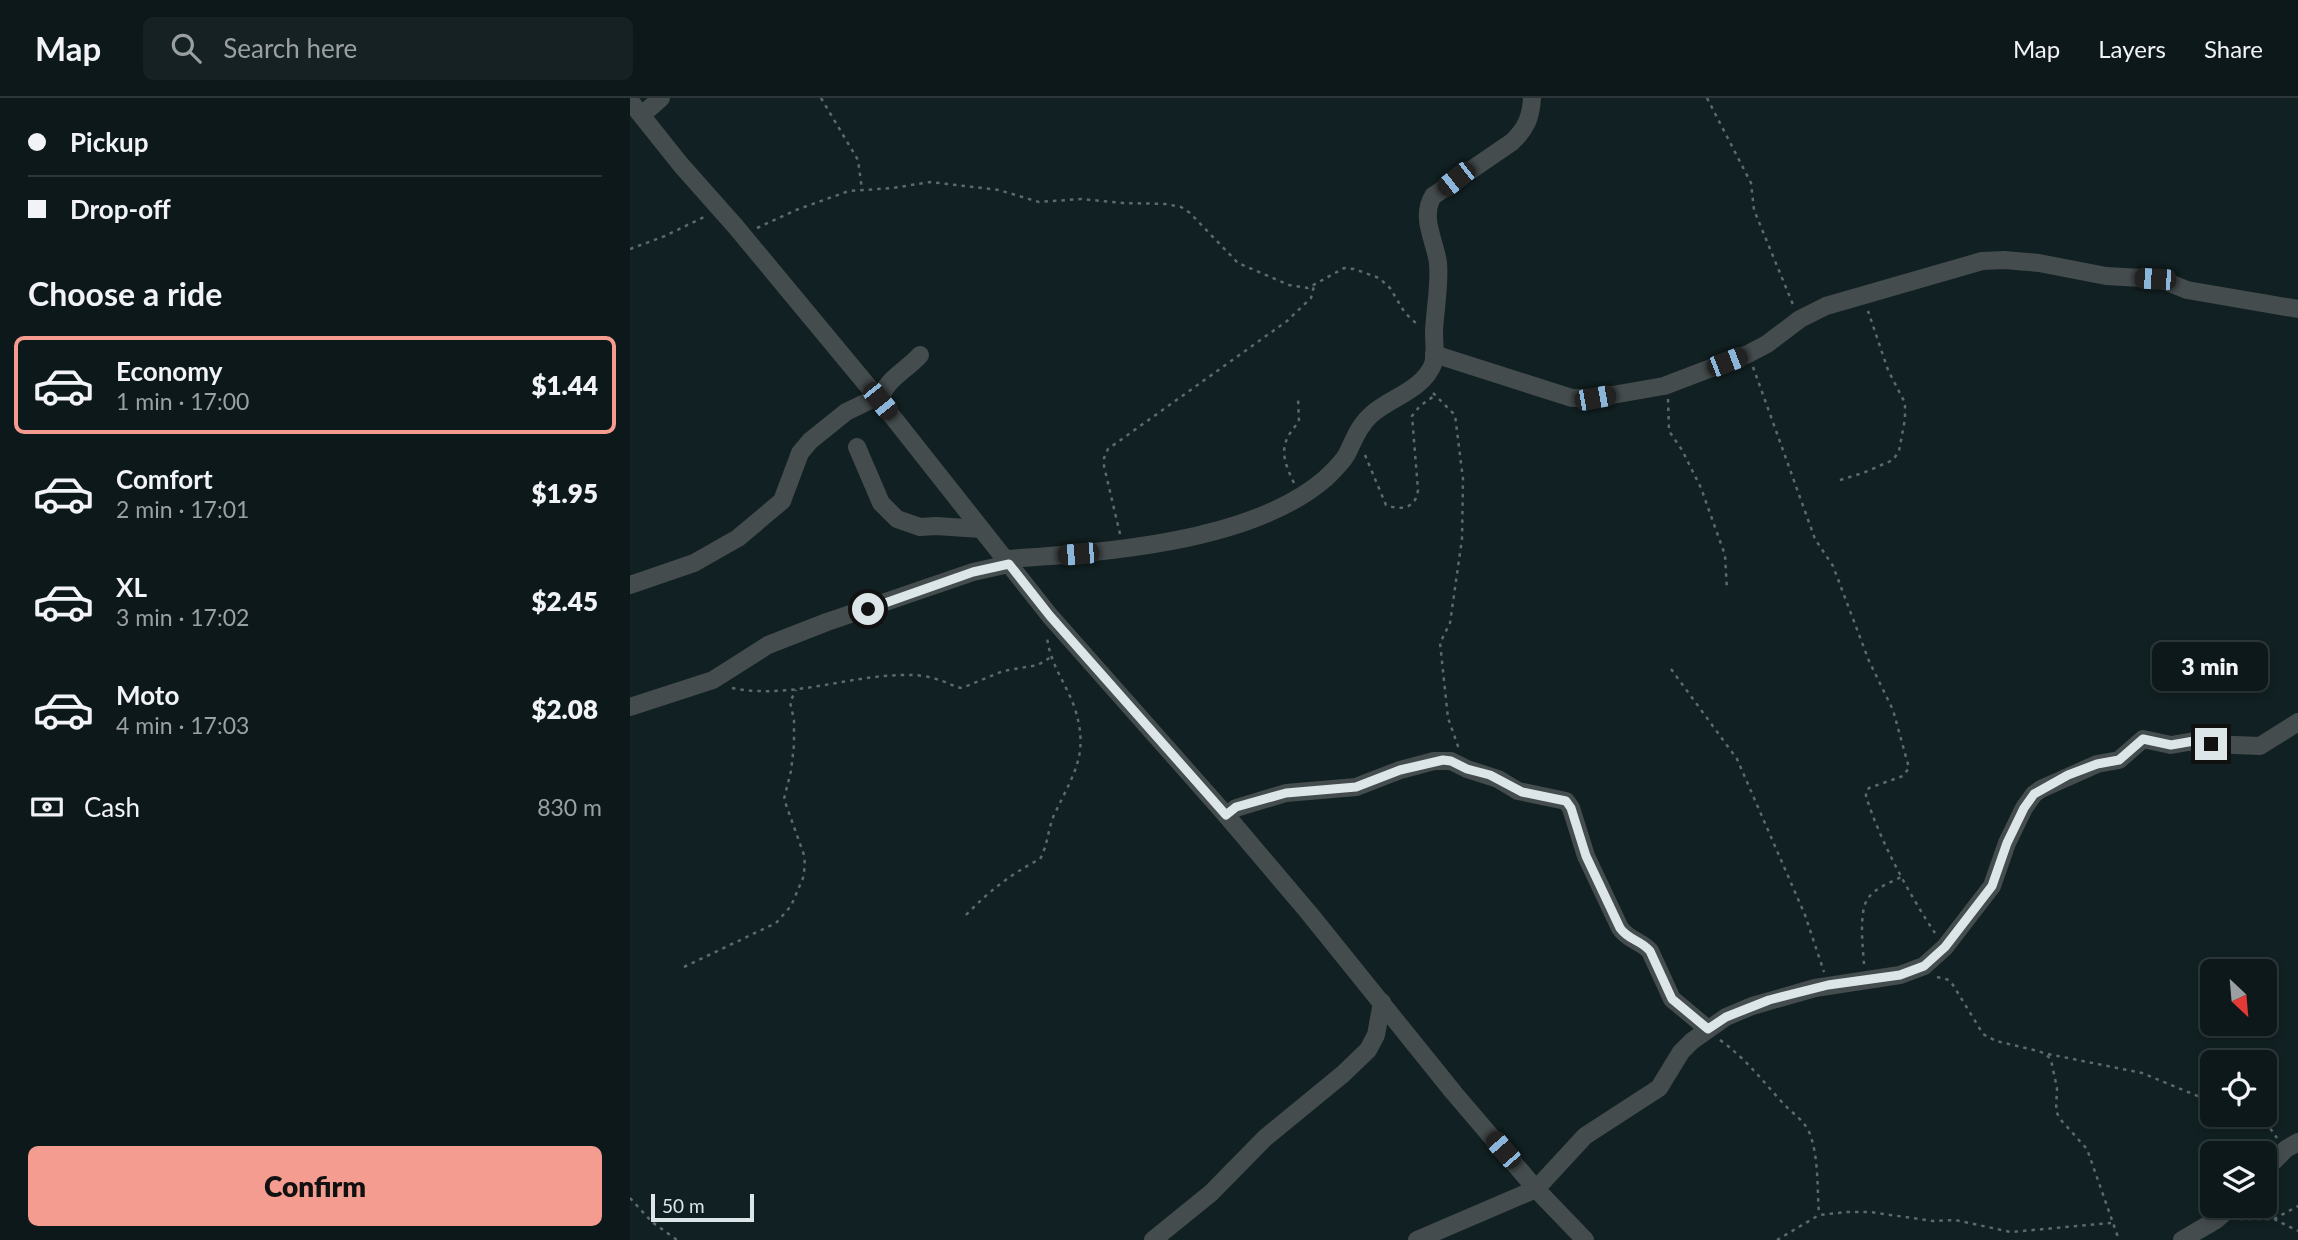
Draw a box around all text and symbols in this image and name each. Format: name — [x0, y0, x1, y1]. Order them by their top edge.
search box — [143, 17, 633, 80]
text: Map — [35, 28, 101, 68]
icon: search — [167, 29, 205, 67]
text: Search here — [223, 32, 357, 64]
text: Map — [2013, 34, 2060, 63]
text: Layers — [2098, 34, 2166, 63]
text: Share — [2204, 34, 2263, 63]
text: Pickup — [70, 126, 149, 158]
car — [1433, 158, 1480, 200]
text: Drop-off — [70, 193, 171, 225]
car — [2134, 267, 2177, 291]
text: Choose a ride — [28, 274, 222, 313]
car — [1704, 345, 1751, 379]
icon: car — [32, 354, 95, 417]
text: Economy — [116, 355, 222, 387]
text: $1.44 — [531, 369, 598, 401]
car — [859, 378, 902, 424]
car — [1573, 384, 1618, 412]
text: 1 min · 17:00 — [116, 387, 249, 415]
icon: car — [32, 462, 95, 525]
text: Comfort — [116, 463, 213, 495]
text: $1.95 — [531, 477, 598, 509]
text: 2 min · 17:01 — [116, 495, 249, 523]
car — [1057, 542, 1100, 566]
icon: car — [32, 570, 95, 633]
text: XL — [116, 571, 147, 603]
text: $2.45 — [531, 585, 598, 617]
route start — [852, 593, 884, 625]
text: 3 min · 17:02 — [116, 603, 249, 631]
callout: 3 min — [2153, 642, 2269, 692]
text: 3 min — [2181, 652, 2239, 680]
icon: car — [32, 678, 95, 741]
text: Moto — [116, 679, 179, 711]
text: $2.08 — [531, 693, 598, 725]
text: 4 min · 17:03 — [116, 711, 249, 739]
route end — [2195, 728, 2227, 760]
icon: cash — [28, 788, 66, 826]
text: Cash — [84, 791, 140, 823]
text: 830 m — [537, 793, 602, 821]
north arrow — [2200, 959, 2277, 1036]
map controls — [2200, 959, 2277, 1218]
button: locate — [2200, 1050, 2277, 1127]
car — [1482, 1127, 1525, 1173]
button: layers — [2200, 1141, 2277, 1218]
button: Confirm — [28, 1146, 602, 1226]
scale bar — [651, 1191, 754, 1223]
text: 50 m — [662, 1194, 705, 1217]

